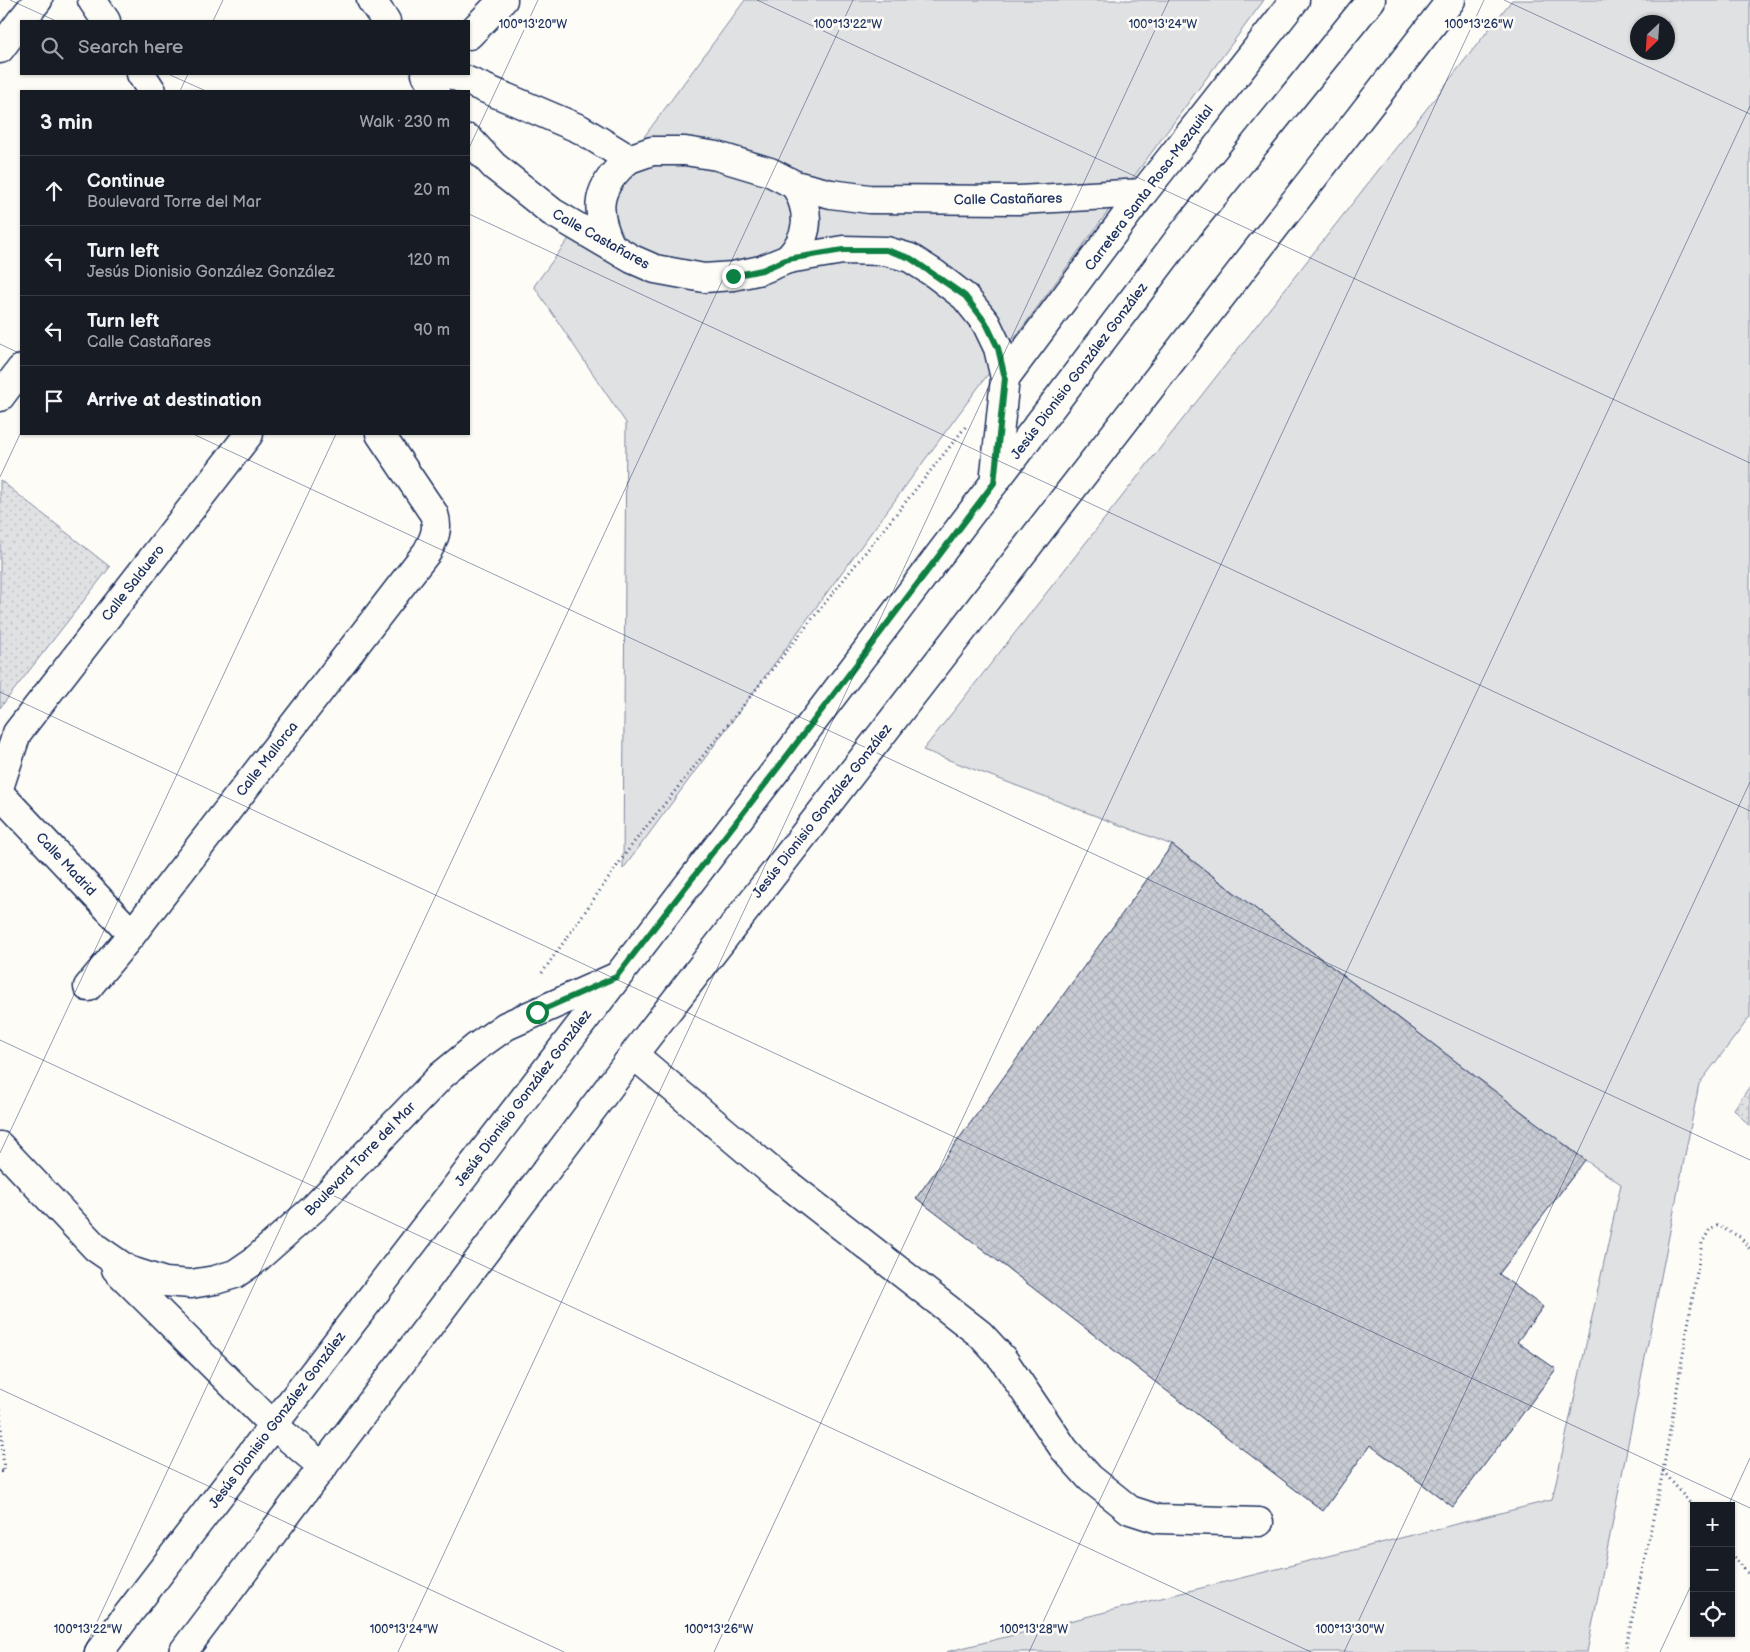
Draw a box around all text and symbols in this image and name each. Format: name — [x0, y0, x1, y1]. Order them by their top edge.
north arrow — [1630, 15, 1675, 60]
text: 100°13'20"W — [499, 17, 567, 32]
text: 100°13'22"W — [814, 17, 882, 32]
text: 100°13'24"W — [1129, 17, 1197, 32]
text: 100°13'26"W — [1445, 17, 1513, 32]
search box — [20, 20, 470, 75]
icon: search — [38, 34, 66, 62]
text: Search here — [78, 36, 183, 59]
street label: Carretera Santa Rosa-Mezquital — [1081, 102, 1217, 274]
text: 3 min — [40, 110, 93, 135]
text: Walk · 230 m — [360, 113, 450, 132]
text: Continue — [87, 170, 165, 193]
icon: ahead — [40, 177, 68, 205]
text: 20 m — [414, 181, 450, 200]
street label: Calle Castañares — [954, 190, 1062, 208]
text: Boulevard Torre del Mar — [87, 193, 261, 212]
street label: Calle Castañares — [549, 205, 653, 273]
text: Turn left — [87, 240, 159, 263]
icon: left — [40, 247, 68, 275]
text: 120 m — [407, 251, 450, 270]
text: Jesús Dionisio González González — [87, 263, 335, 282]
route end — [722, 265, 745, 288]
street label: Jesús Dionisio González González — [1007, 279, 1151, 463]
text: Turn left — [87, 310, 159, 333]
icon: left — [40, 317, 68, 345]
text: 90 m — [414, 321, 450, 340]
text: Calle Castañares — [87, 333, 211, 352]
icon: arrive — [40, 387, 68, 415]
text: Arrive at destination — [87, 389, 262, 412]
street label: Calle Salduero — [98, 541, 168, 625]
street label: Calle Mallorca — [232, 718, 302, 800]
street label: Jesús Dionisio González González — [749, 720, 896, 902]
street label: Calle Madrid — [32, 829, 100, 899]
route start — [526, 1001, 549, 1024]
street label: Jesús Dionisio González González — [451, 1006, 595, 1190]
street label: Boulevard Torre del Mar — [301, 1098, 420, 1220]
street label: Jesús Dionisio González González — [205, 1328, 349, 1512]
map controls — [1690, 1502, 1735, 1637]
button: + — [1690, 1502, 1735, 1547]
button: − — [1690, 1547, 1735, 1592]
button: locate — [1690, 1592, 1735, 1637]
text: 100°13'22"W — [54, 1622, 122, 1637]
text: 100°13'24"W — [370, 1622, 438, 1637]
text: 100°13'26"W — [685, 1622, 753, 1637]
text: 100°13'28"W — [1000, 1622, 1068, 1637]
text: 100°13'30"W — [1316, 1622, 1384, 1637]

